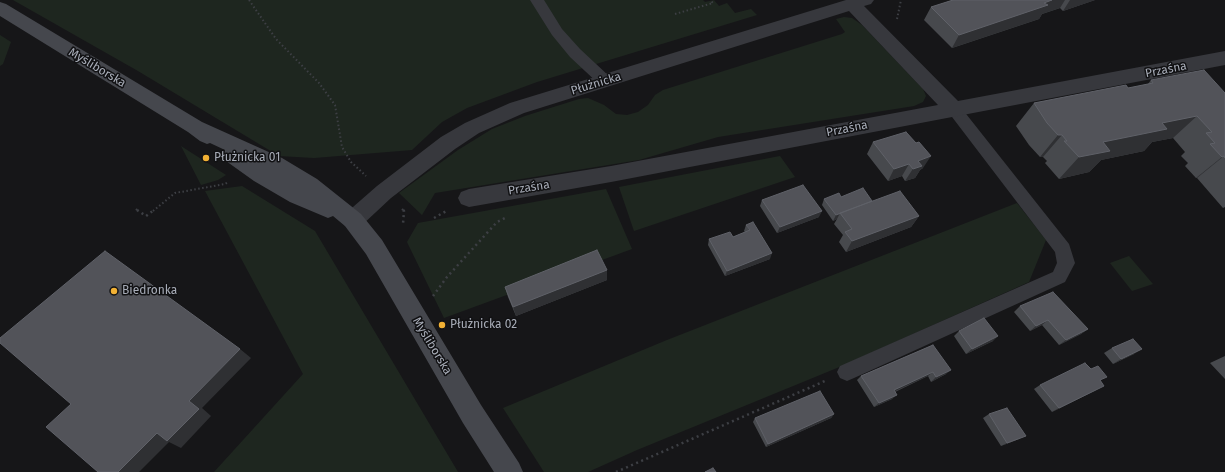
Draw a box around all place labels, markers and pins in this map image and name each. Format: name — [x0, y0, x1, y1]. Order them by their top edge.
place label: Płużnicka 01 — [214, 151, 280, 165]
marker: Płużnicka 01 — [201, 153, 211, 163]
place label: Biedronka — [122, 284, 177, 298]
marker: Biedronka — [109, 286, 119, 296]
place label: Płużnicka 02 — [450, 318, 517, 332]
marker: Płużnicka 02 — [437, 320, 447, 330]

